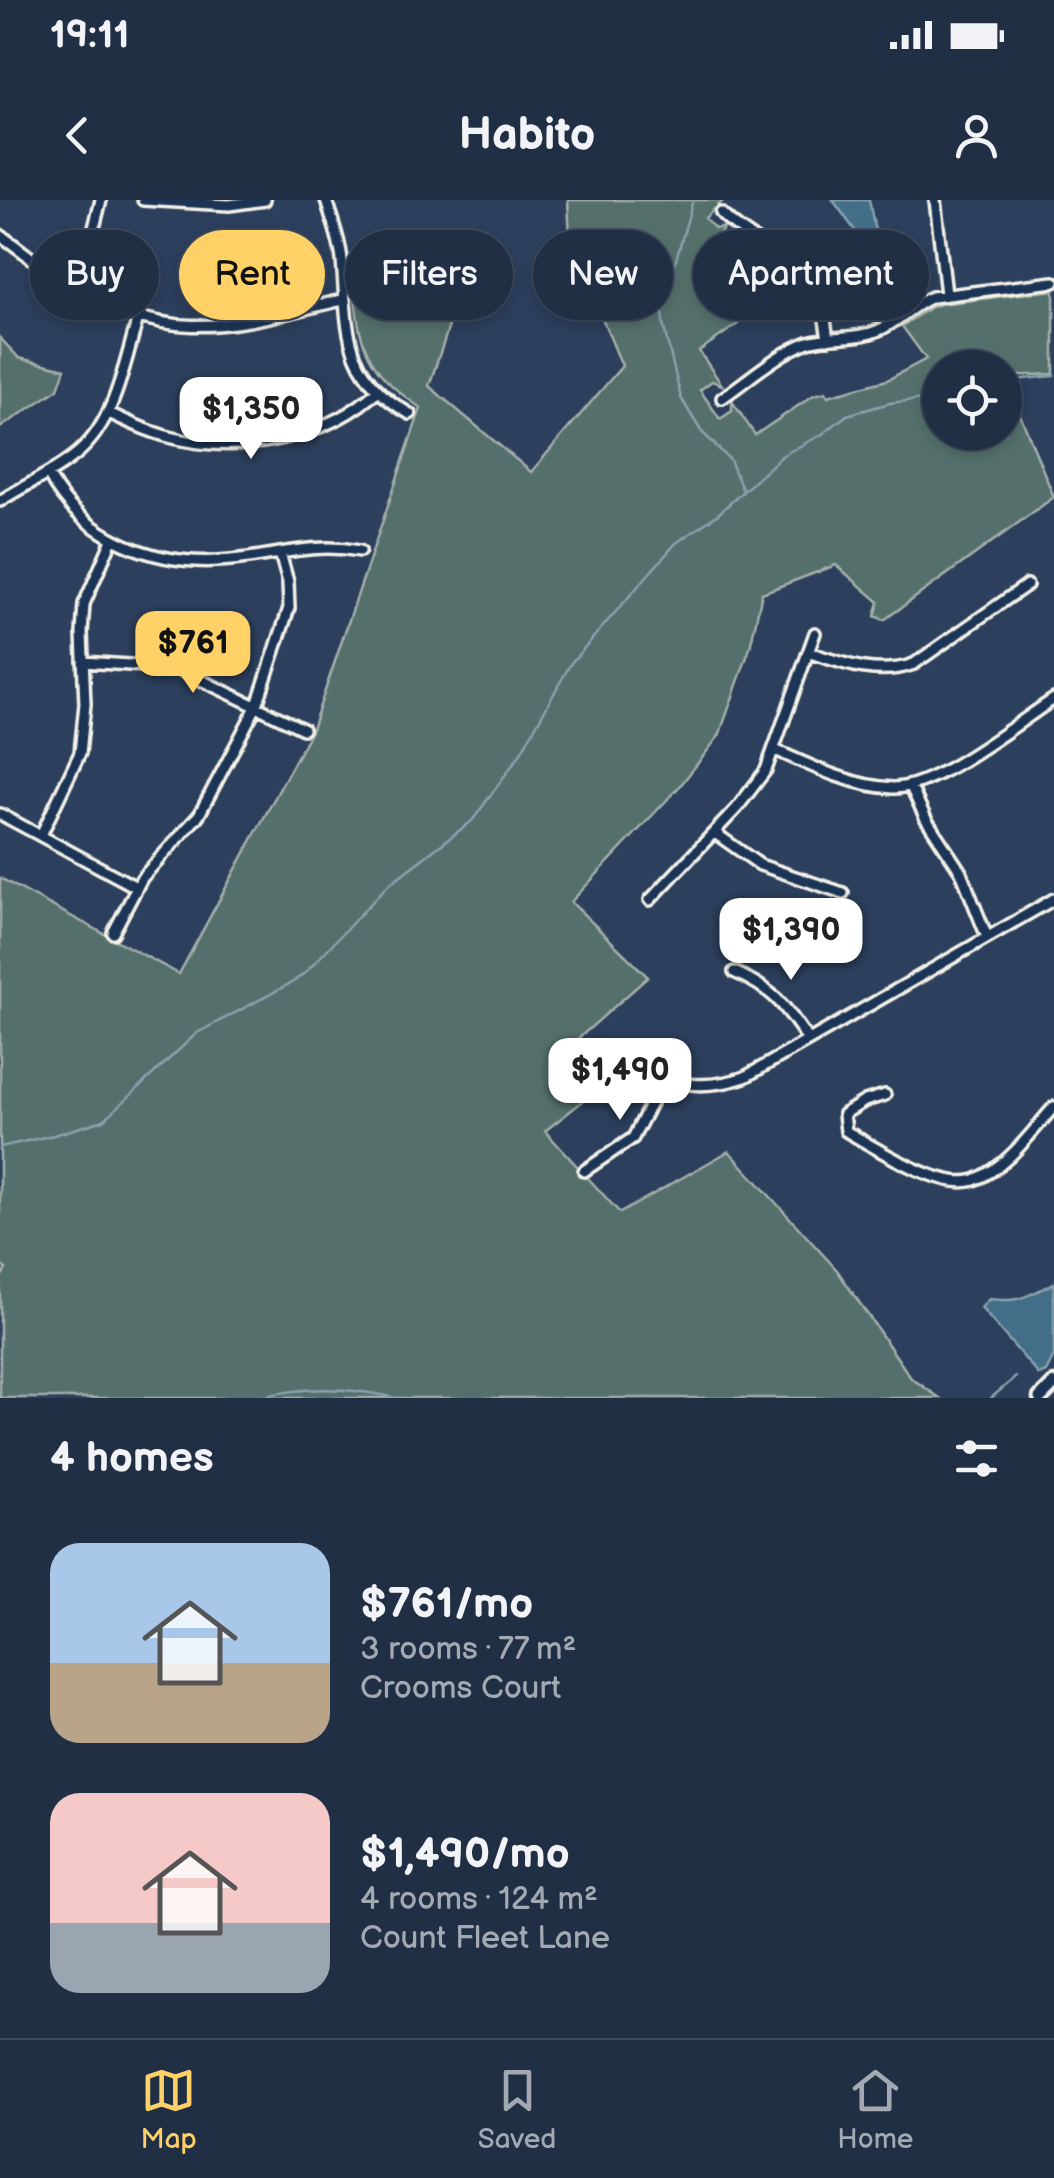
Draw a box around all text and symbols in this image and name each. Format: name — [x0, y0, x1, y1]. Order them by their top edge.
text: 19:11 — [50, 13, 129, 58]
icon: back — [50, 108, 105, 163]
text: Habito — [459, 108, 595, 163]
icon: person — [949, 108, 1004, 163]
chip: Buy — [30, 230, 159, 320]
chip: Rent — [179, 230, 325, 320]
chip: Filters — [345, 230, 513, 320]
chip: New — [533, 230, 673, 320]
chip: Apartment — [693, 230, 929, 320]
map controls — [922, 350, 1022, 450]
button: locate — [922, 350, 1022, 450]
pin: $1,350 — [170, 377, 332, 462]
text: $1,350 — [202, 390, 300, 429]
pin: $761 — [134, 611, 252, 696]
text: $761 — [157, 624, 229, 663]
pin: $1,390 — [710, 898, 872, 983]
text: $1,390 — [741, 911, 841, 950]
pin: $1,490 — [539, 1038, 701, 1123]
text: $1,490 — [570, 1051, 670, 1090]
icon: filters — [949, 1431, 1004, 1486]
text: 4 homes — [50, 1433, 214, 1484]
text: $761/mo — [360, 1579, 533, 1630]
icon: home — [130, 1583, 250, 1703]
text: 3 rooms · 77 m² — [360, 1630, 576, 1669]
text: Crooms Court — [360, 1669, 561, 1708]
text: $1,490/mo — [360, 1829, 570, 1880]
icon: home — [130, 1833, 250, 1953]
text: 4 rooms · 124 m² — [360, 1880, 598, 1919]
text: Count Fleet Lane — [360, 1919, 610, 1958]
tab: Map — [141, 2063, 197, 2156]
tab: Saved — [478, 2063, 556, 2156]
tab: Home — [837, 2063, 913, 2156]

